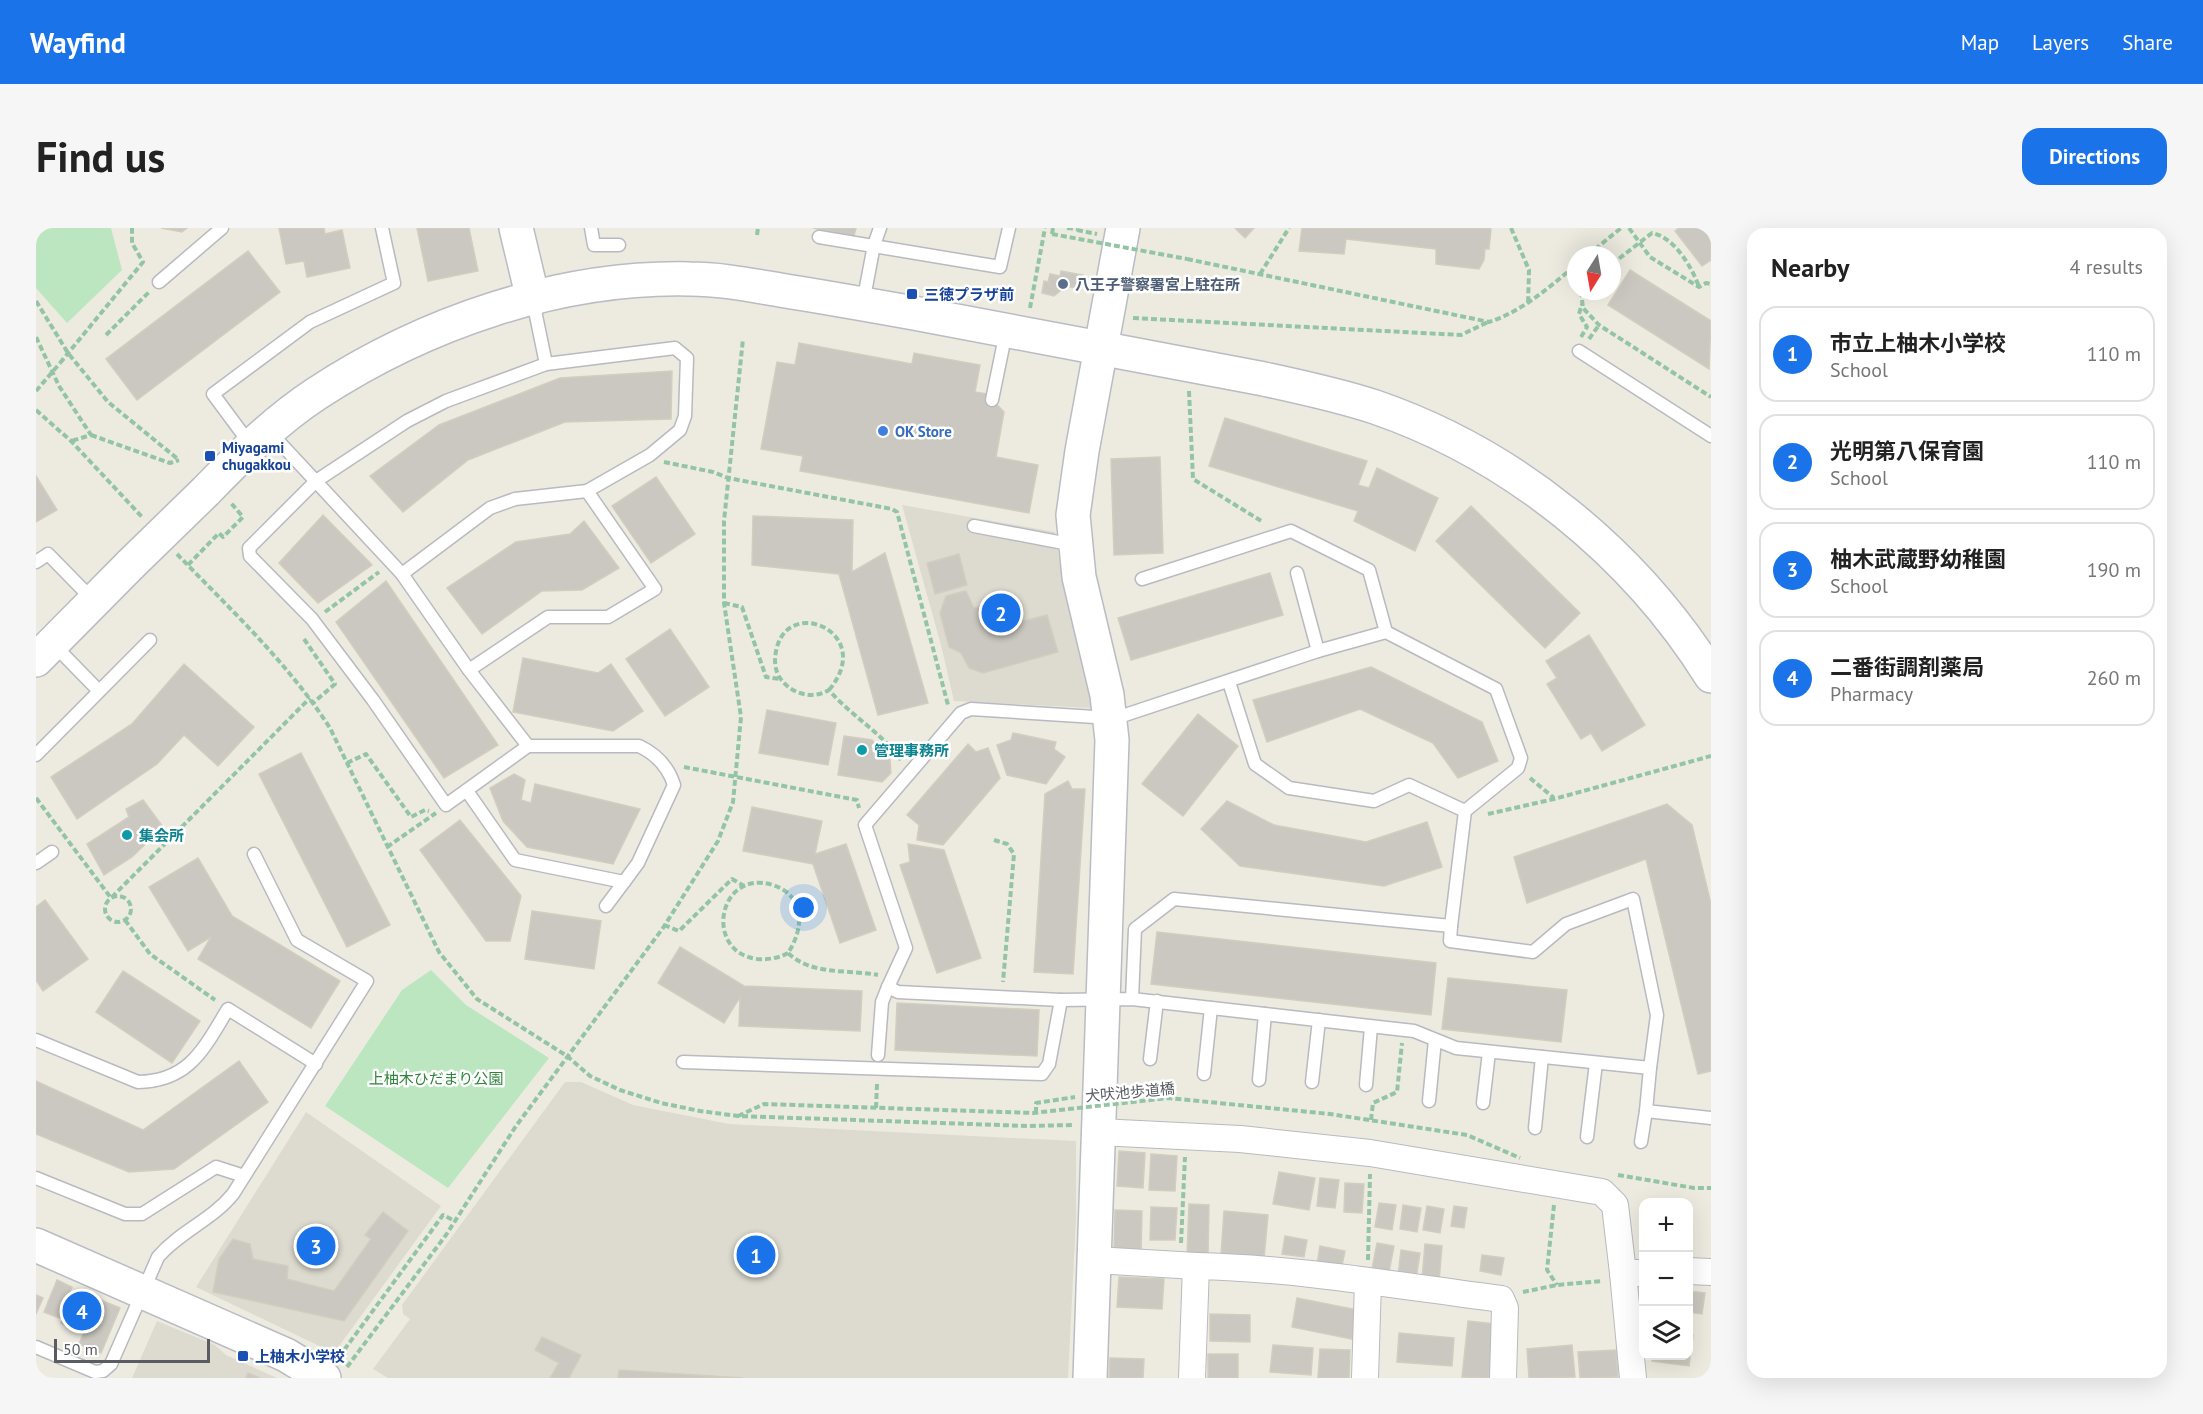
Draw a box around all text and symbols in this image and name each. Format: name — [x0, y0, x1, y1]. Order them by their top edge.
text: Wayfind — [30, 24, 126, 61]
text: Map — [1961, 29, 1999, 56]
text: Layers — [2032, 29, 2089, 56]
text: Share — [2122, 29, 2173, 56]
button: Directions — [2022, 128, 2167, 185]
text: Find us — [36, 129, 165, 184]
north arrow — [1567, 246, 1621, 300]
text: Nearby — [1771, 251, 1849, 284]
text: 4 results — [2070, 254, 2143, 280]
place label: 八王子警察署宮上駐在所 — [1075, 275, 1240, 294]
marker: 八王子警察署宮上駐在所 — [1056, 277, 1070, 291]
place label: 三徳プラザ前 — [924, 285, 1014, 304]
marker: 三徳プラザ前 — [905, 287, 919, 301]
text: 市立上柚木小学校 — [1830, 329, 2006, 357]
text: 1 — [1787, 341, 1798, 367]
text: 110 m — [2087, 341, 2141, 367]
text: School — [1830, 357, 1888, 383]
place label: OK Store — [895, 422, 952, 441]
marker: OK Store — [876, 424, 890, 438]
text: 光明第八保育園 — [1830, 437, 1984, 465]
place label: Miyagami chugakkou — [222, 438, 291, 474]
marker: Miyagami chugakkou — [203, 449, 217, 463]
text: 2 — [1787, 449, 1798, 475]
text: 110 m — [2087, 449, 2141, 475]
text: School — [1830, 465, 1888, 491]
text: 柚木武蔵野幼稚園 — [1830, 545, 2006, 573]
text: 3 — [1787, 557, 1798, 583]
text: 190 m — [2087, 557, 2141, 583]
text: School — [1830, 573, 1888, 599]
pin: 2 — [982, 590, 1020, 636]
text: 二番街調剤薬局 — [1830, 653, 1984, 681]
text: 4 — [1787, 665, 1798, 691]
text: 260 m — [2087, 665, 2141, 691]
text: Pharmacy — [1830, 681, 1913, 707]
place label: 管理事務所 — [874, 741, 949, 760]
marker: 管理事務所 — [855, 743, 869, 757]
place label: 集会所 — [138, 826, 184, 845]
marker: 集会所 — [120, 828, 134, 842]
your location — [789, 893, 818, 922]
park label: 上柚木ひだまり公園 — [369, 1069, 503, 1088]
street label: 犬吠池歩道橋 — [1084, 1079, 1176, 1105]
map controls — [1639, 1198, 1693, 1360]
button: + — [1639, 1198, 1693, 1252]
pin: 3 — [296, 1224, 336, 1268]
pin: 1 — [736, 1232, 776, 1278]
button: − — [1639, 1252, 1693, 1306]
pin: 4 — [62, 1288, 102, 1334]
button: layers — [1639, 1306, 1693, 1360]
scale bar — [54, 1336, 210, 1364]
text: 50 m — [63, 1339, 98, 1359]
place label: 上柚木小学校 — [255, 1347, 345, 1366]
marker: 上柚木小学校 — [236, 1349, 250, 1363]

